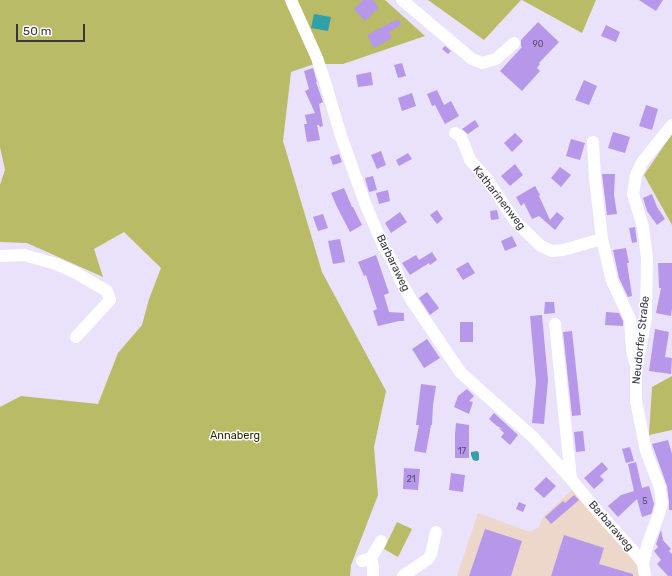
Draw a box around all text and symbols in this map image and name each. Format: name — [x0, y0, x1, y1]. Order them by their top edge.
scale bar — [18, 16, 87, 42]
text: 50 m — [23, 24, 51, 38]
house number: 90 — [532, 39, 544, 49]
street label: Katharinenweg — [470, 163, 528, 233]
street label: Barbaraweg — [374, 232, 412, 294]
street label: Neudorfer Straße — [630, 295, 652, 385]
park label: Annaberg — [210, 429, 260, 443]
house number: 17 — [458, 446, 466, 456]
house number: 21 — [406, 474, 416, 484]
house number: 5 — [642, 496, 648, 506]
street label: Barbaraweg — [586, 498, 636, 554]

